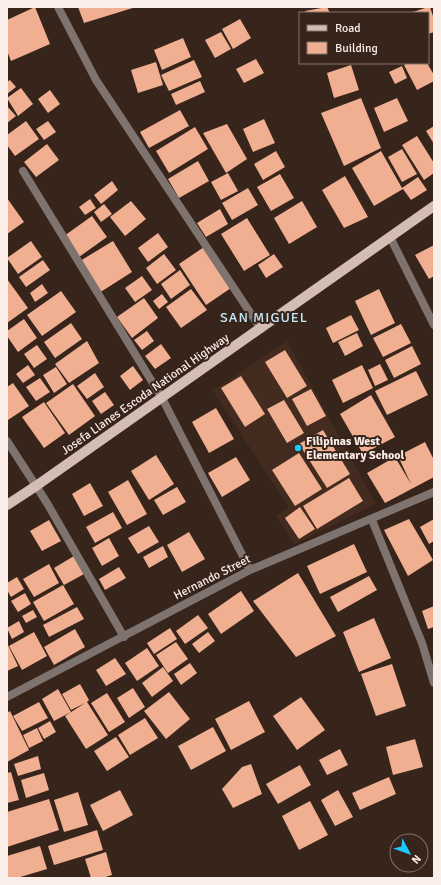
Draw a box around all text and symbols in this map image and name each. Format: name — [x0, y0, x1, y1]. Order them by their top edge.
legend — [299, 12, 429, 64]
text: Road — [335, 21, 361, 36]
text: Building — [335, 41, 378, 56]
district label: SAN MIGUEL — [220, 309, 308, 326]
street label: Josefa Llanes Escoda National Highway — [58, 330, 232, 458]
place label: Filipinas West Elementary School — [306, 434, 405, 463]
marker: Filipinas West Elementary School — [293, 443, 303, 453]
street label: Hernando Street — [171, 552, 253, 603]
north arrow — [389, 833, 429, 873]
text: N — [409, 852, 424, 866]

